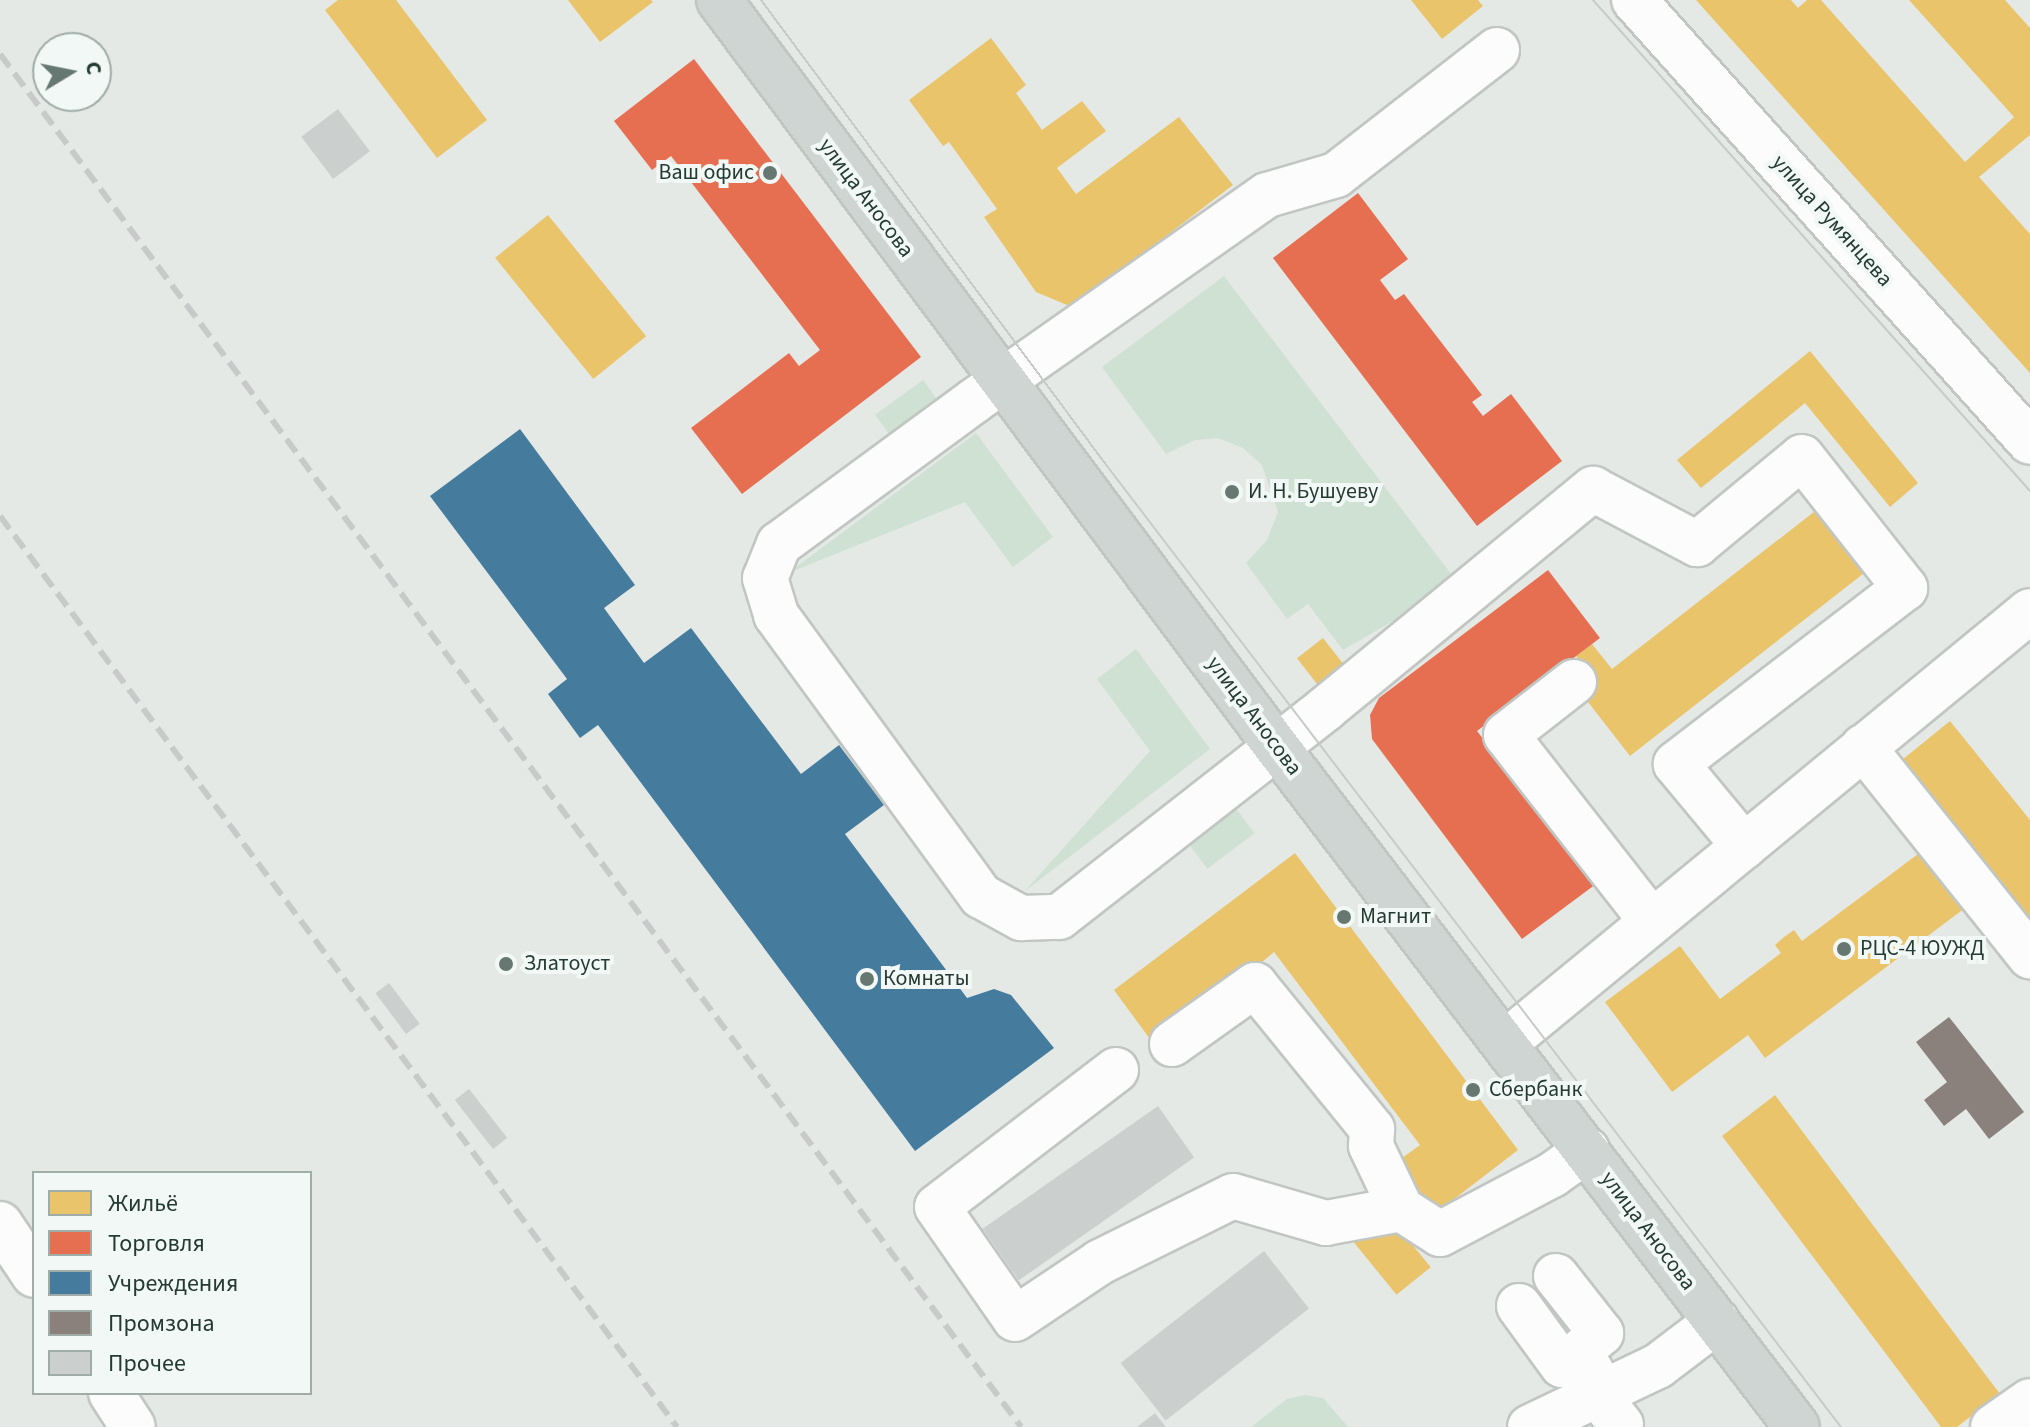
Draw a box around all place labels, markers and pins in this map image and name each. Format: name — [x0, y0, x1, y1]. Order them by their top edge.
place label: Ваш офис — [659, 160, 754, 186]
marker: Ваш офис — [761, 164, 779, 182]
place label: И. Н. Бушуеву — [1248, 479, 1378, 505]
marker: И. Н. Бушуеву — [1223, 483, 1241, 501]
place label: Магнит — [1360, 904, 1431, 930]
marker: Магнит — [1335, 908, 1353, 926]
place label: РЦС-4 ЮУЖД — [1860, 936, 1984, 962]
marker: РЦС-4 ЮУЖД — [1835, 940, 1853, 958]
place label: Златоуст — [524, 951, 610, 977]
marker: Златоуст — [495, 953, 517, 975]
place label: Комнаты — [883, 966, 970, 992]
marker: Комнаты — [858, 970, 876, 988]
place label: Сбербанк — [1489, 1077, 1582, 1103]
marker: Сбербанк — [1464, 1081, 1482, 1099]

